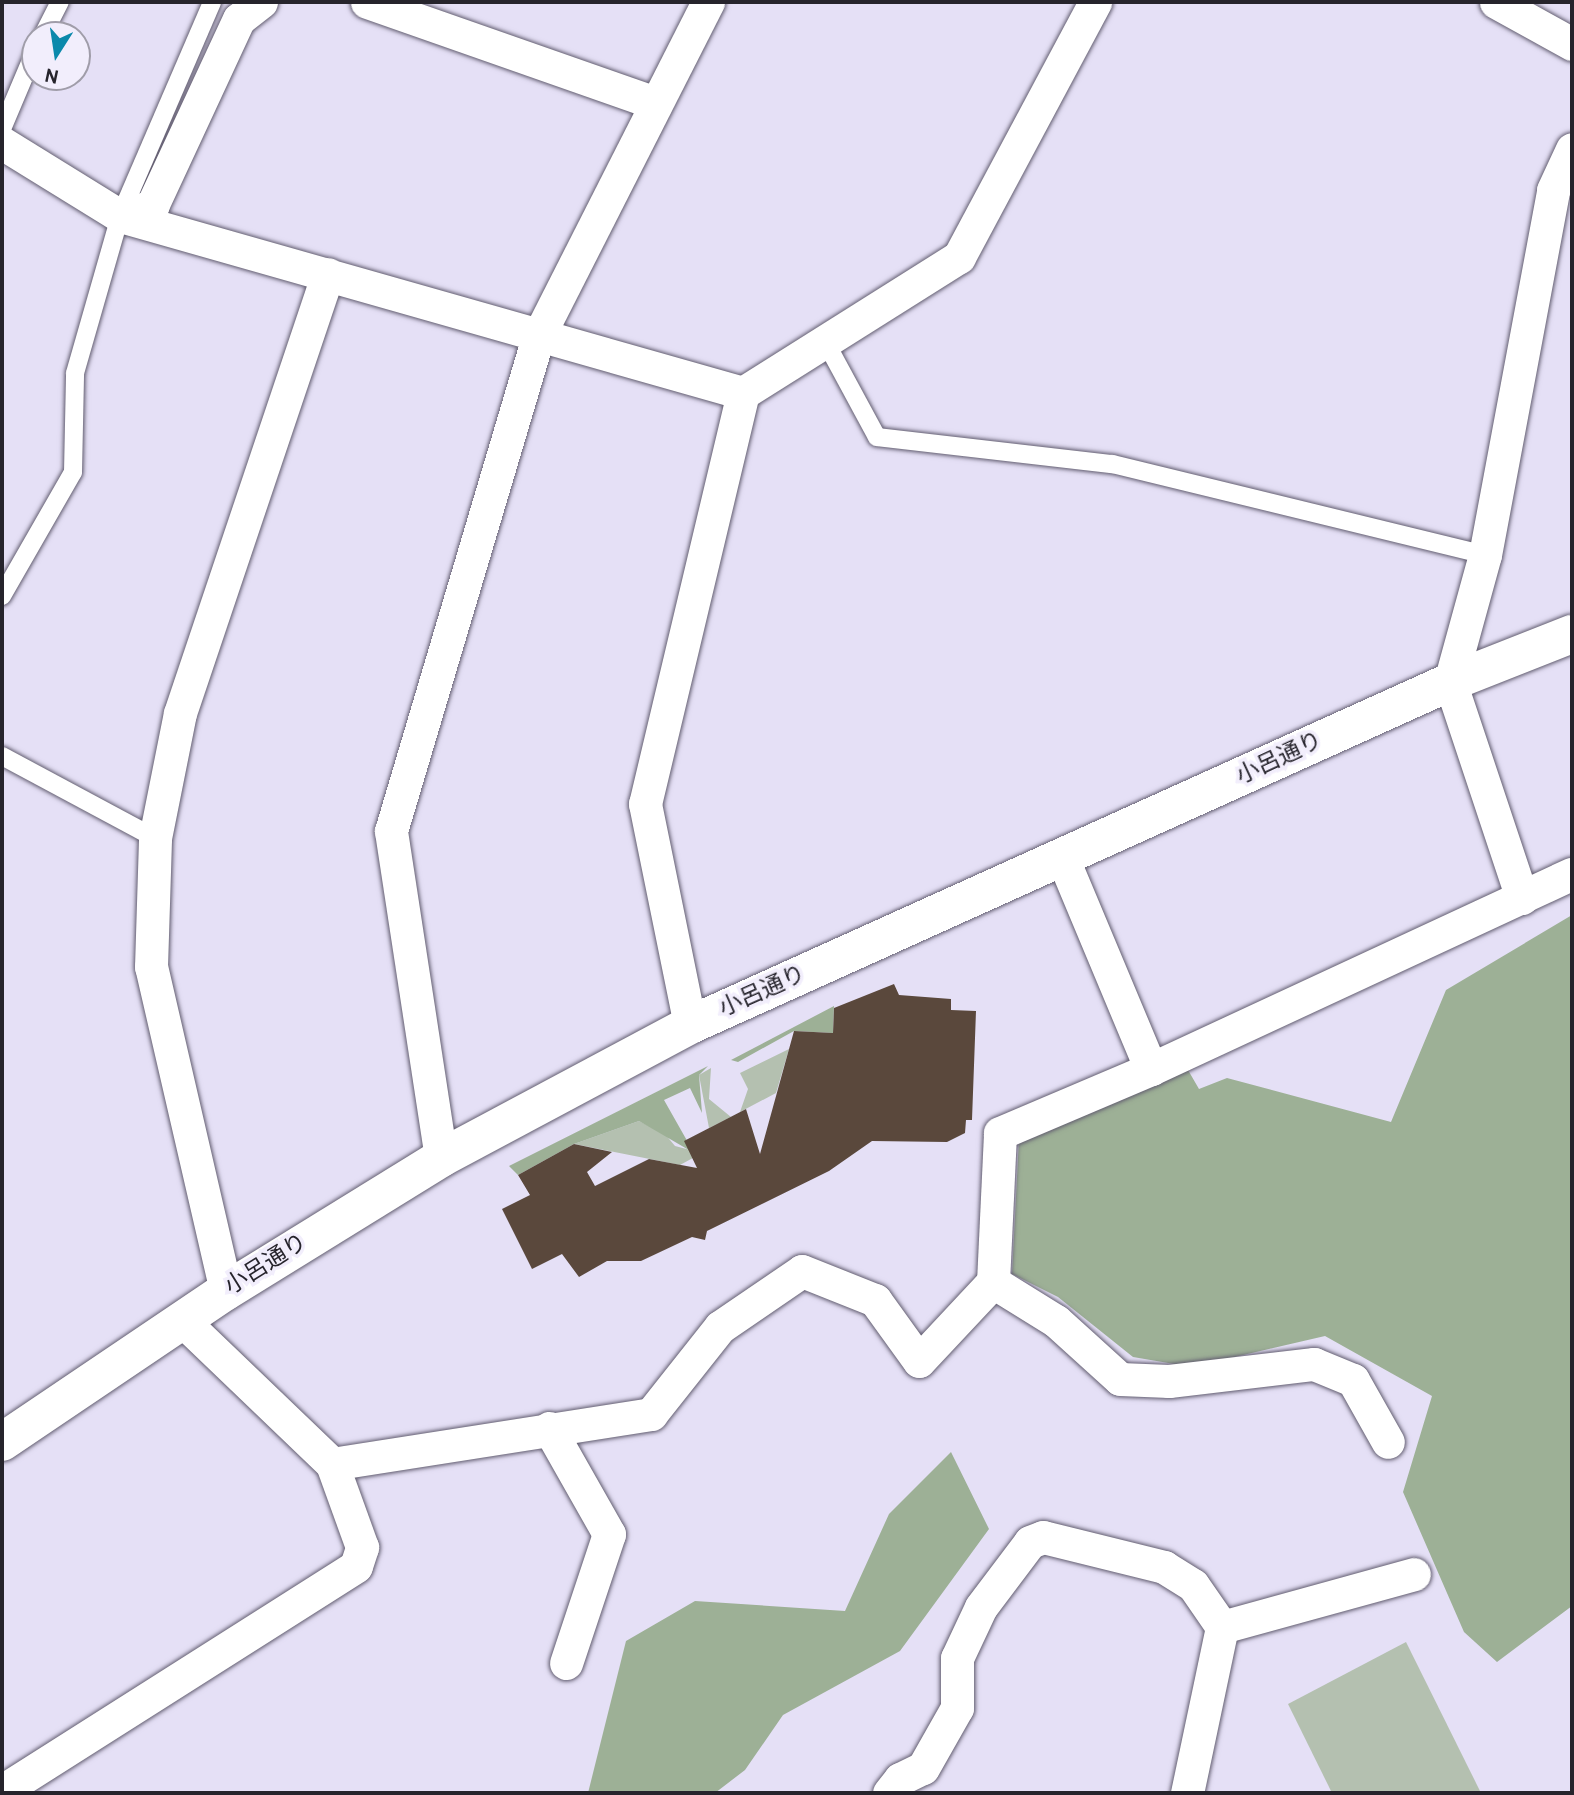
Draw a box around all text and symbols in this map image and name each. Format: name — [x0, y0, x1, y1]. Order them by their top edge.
north arrow — [21, 21, 91, 91]
text: N — [43, 61, 61, 88]
street label: 小呂通り — [1232, 728, 1328, 792]
street label: 小呂通り — [715, 962, 811, 1024]
street label: 小呂通り — [221, 1230, 313, 1302]

